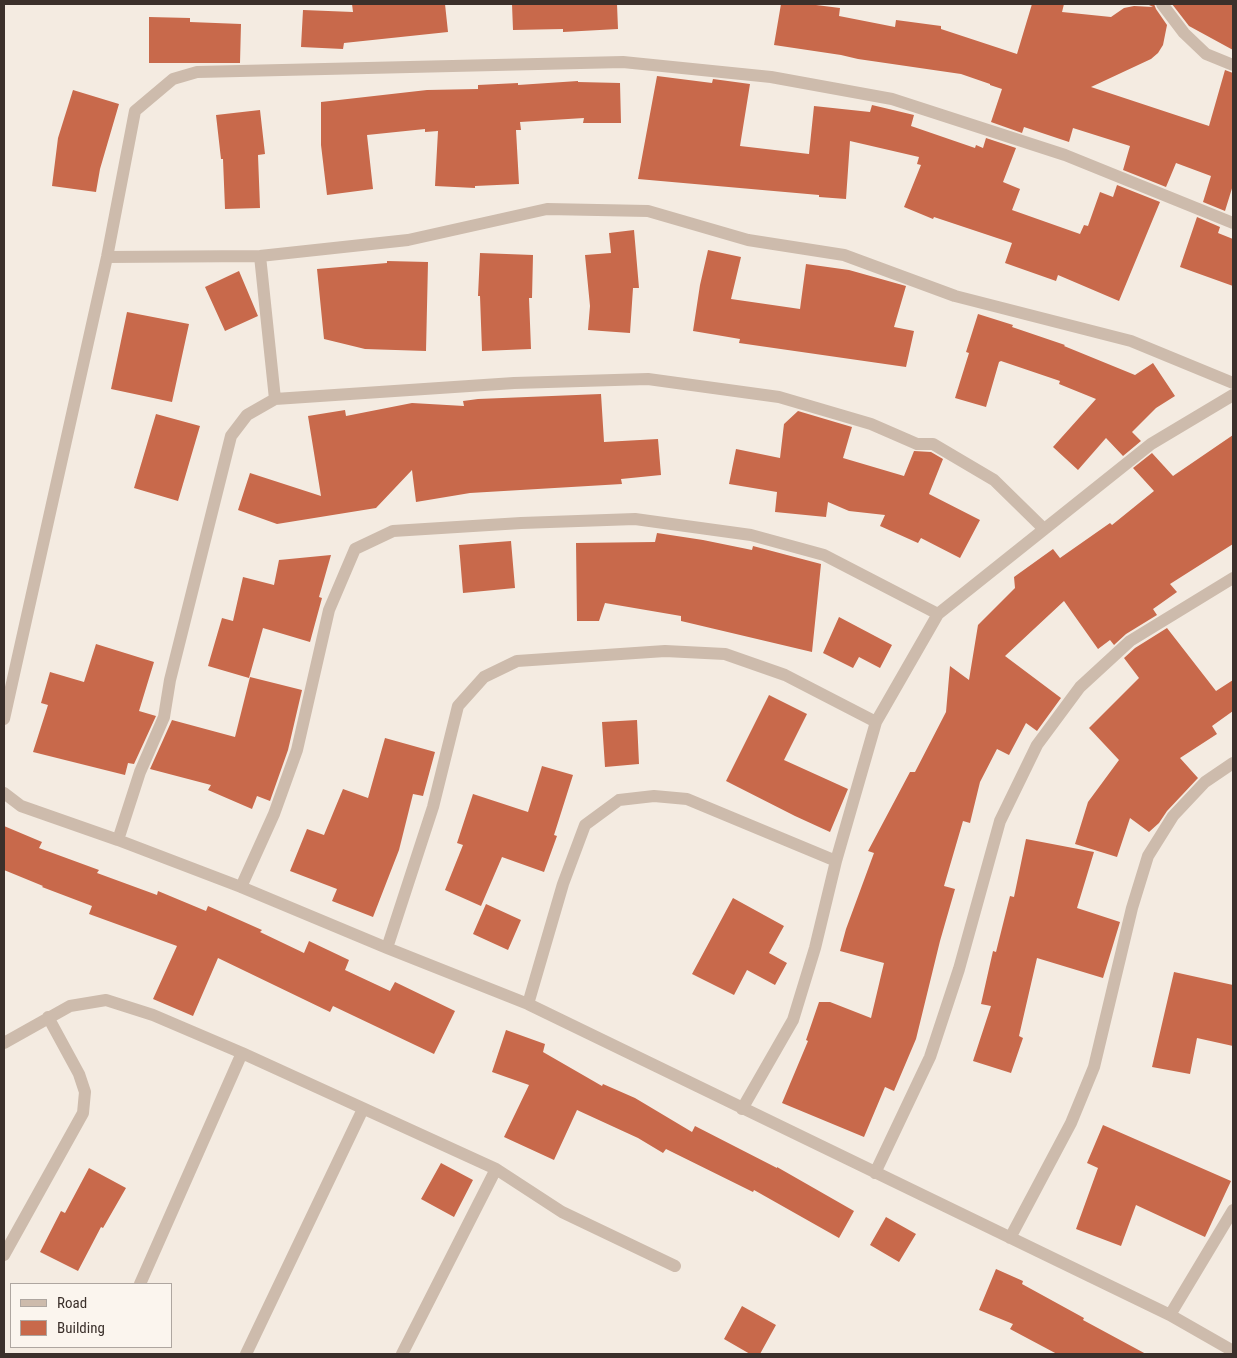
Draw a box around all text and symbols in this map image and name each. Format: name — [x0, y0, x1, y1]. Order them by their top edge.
legend — [10, 1283, 172, 1348]
text: Road — [57, 1294, 87, 1312]
text: Building — [57, 1319, 105, 1337]

